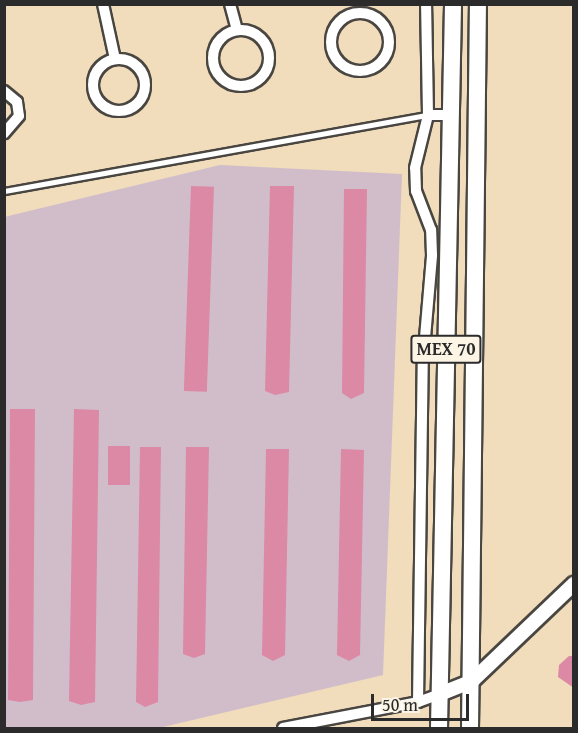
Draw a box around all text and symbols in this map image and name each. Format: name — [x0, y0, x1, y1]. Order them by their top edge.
road number: MEX 70 — [410, 334, 482, 364]
scale bar — [374, 682, 472, 720]
text: 50 m — [382, 691, 418, 718]

